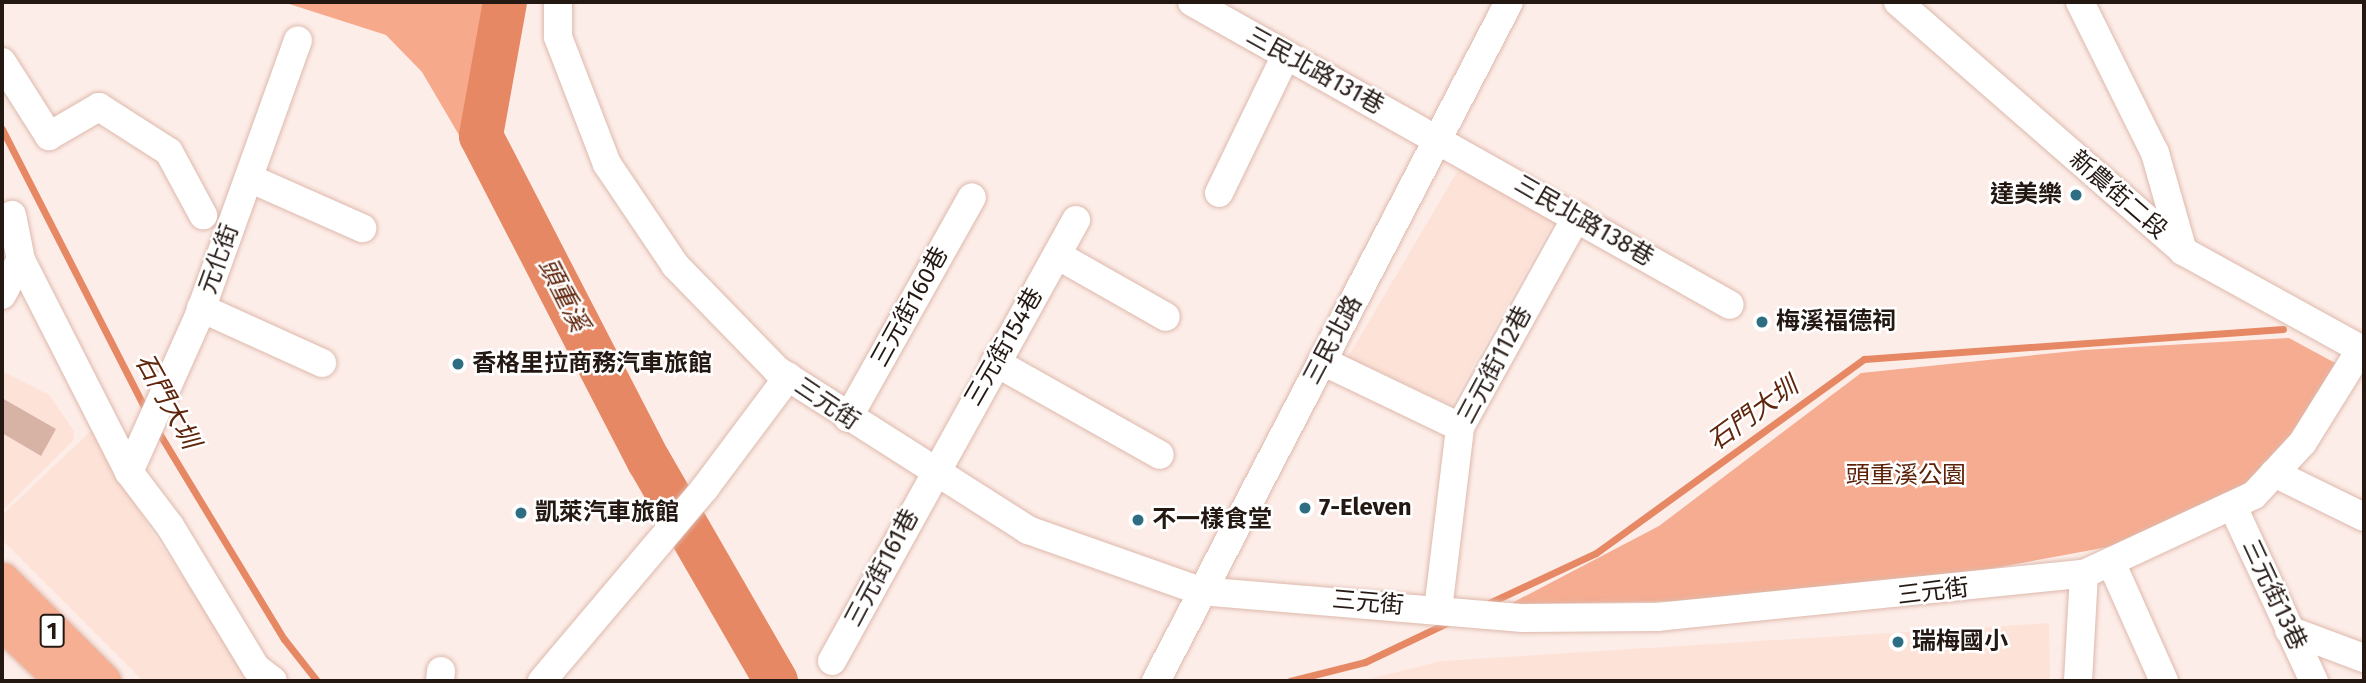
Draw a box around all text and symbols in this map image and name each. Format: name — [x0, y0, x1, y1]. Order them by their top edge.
street label: 三民北路131巷 — [1241, 22, 1389, 120]
street label: 新農街二段 — [2063, 145, 2173, 245]
street label: 三民北路138巷 — [1509, 170, 1659, 272]
place label: 達美樂 — [1990, 181, 2062, 209]
marker: 達美樂 — [2068, 187, 2084, 203]
street label: 元化街 — [193, 220, 245, 298]
street label: 三元街160巷 — [865, 242, 955, 372]
water label: 頭重溪 — [531, 253, 595, 337]
street label: 三元街154巷 — [959, 283, 1049, 411]
street label: 三民北路 — [1298, 291, 1368, 389]
street label: 三元街112巷 — [1452, 302, 1538, 428]
place label: 梅溪福德祠 — [1776, 308, 1896, 336]
marker: 梅溪福德祠 — [1754, 314, 1770, 330]
water label: 石門大圳 — [128, 348, 206, 454]
place label: 香格里拉商務汽車旅館 — [472, 350, 712, 378]
marker: 香格里拉商務汽車旅館 — [450, 356, 466, 372]
water label: 石門大圳 — [1702, 371, 1804, 457]
street label: 三元街 — [789, 372, 865, 436]
park label: 頭重溪公園 — [1846, 462, 1966, 490]
place label: 7-Eleven — [1319, 494, 1412, 522]
place label: 凱萊汽車旅館 — [535, 499, 679, 527]
marker: 7-Eleven — [1297, 500, 1313, 516]
marker: 凱萊汽車旅館 — [513, 505, 529, 521]
street label: 三元街161巷 — [839, 505, 925, 631]
place label: 不一樣食堂 — [1152, 506, 1272, 534]
marker: 不一樣食堂 — [1130, 512, 1146, 528]
street label: 三元街13巷 — [2236, 535, 2312, 655]
street label: 三元街 — [1896, 573, 1970, 611]
street label: 三元街 — [1331, 586, 1405, 620]
road number: 1 — [38, 611, 66, 650]
place label: 瑞梅國小 — [1912, 628, 2008, 656]
marker: 瑞梅國小 — [1890, 634, 1906, 650]

